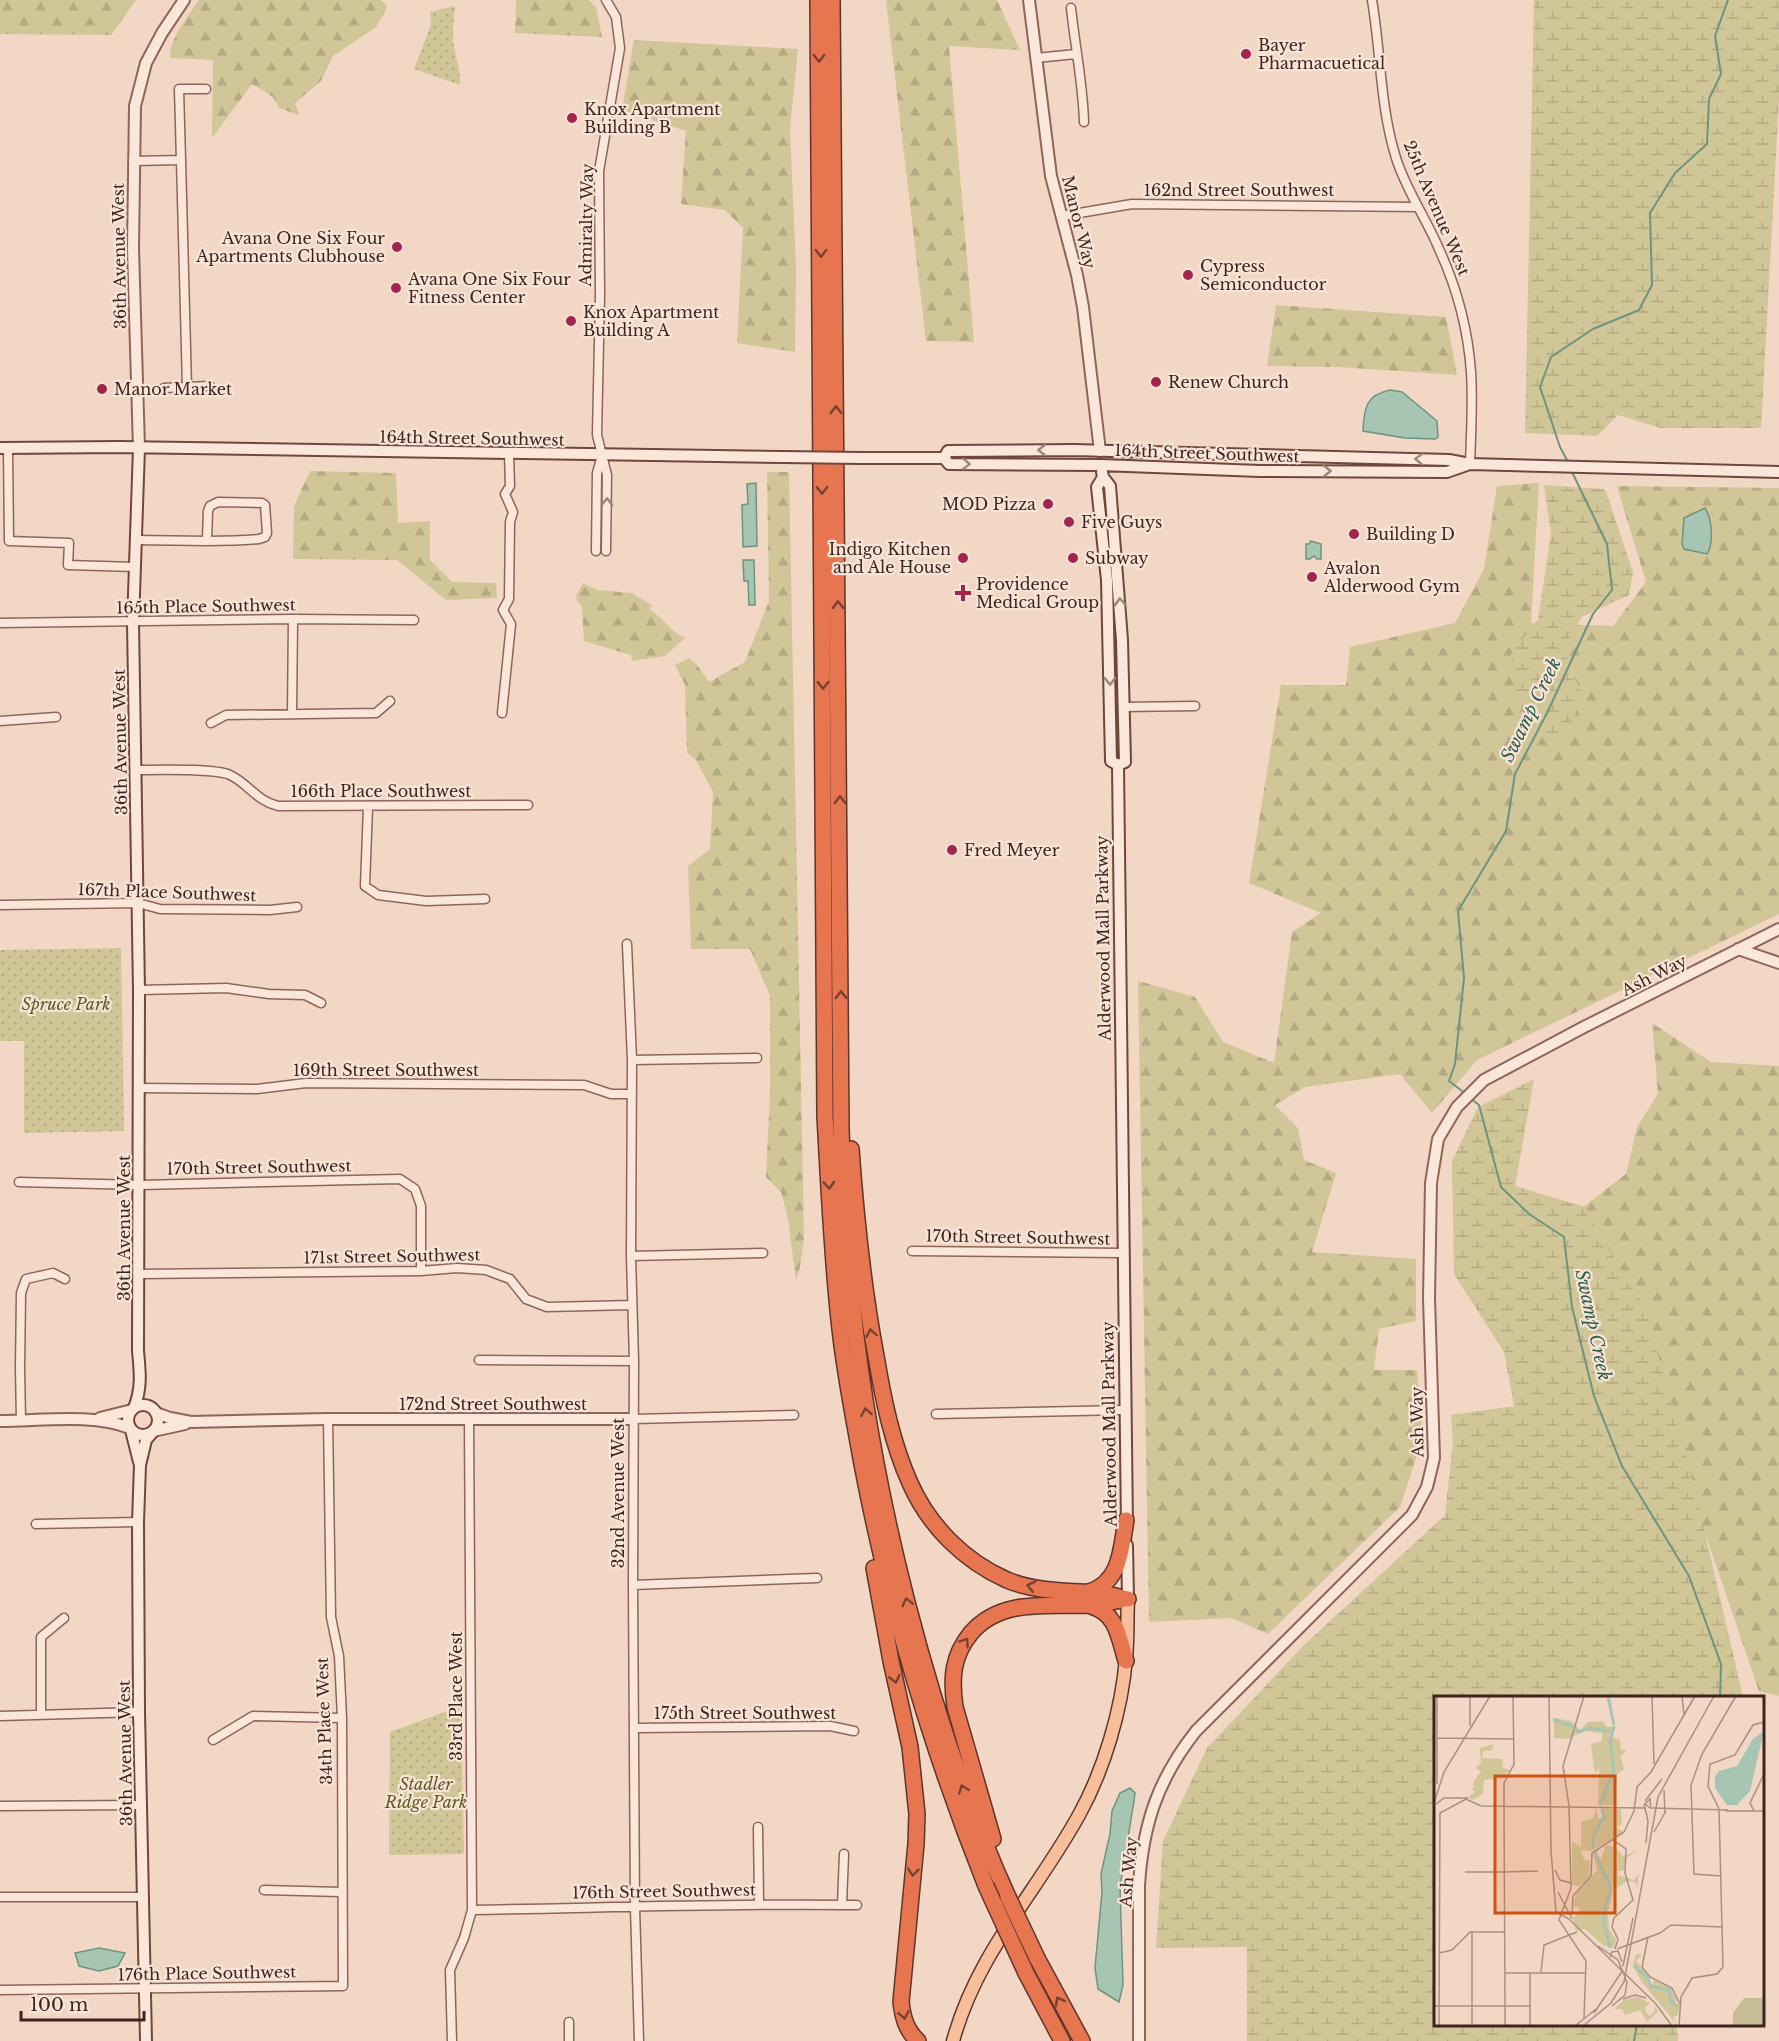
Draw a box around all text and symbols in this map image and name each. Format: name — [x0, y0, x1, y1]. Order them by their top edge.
place label: Bayer Pharmacuetical — [1258, 35, 1385, 73]
marker: Bayer Pharmacuetical — [1239, 47, 1253, 61]
one-way arrow — [813, 54, 825, 63]
place label: Knox Apartment Building B — [584, 99, 720, 137]
marker: Knox Apartment Building B — [565, 111, 579, 125]
street label: 25th Avenue West — [1399, 137, 1475, 279]
street label: Admiralty Way — [575, 163, 597, 288]
street label: Manor Way — [1058, 173, 1100, 271]
street label: 162nd Street Southwest — [1144, 180, 1334, 200]
street label: 36th Avenue West — [108, 183, 130, 329]
place label: Avana One Six Four Apartments Clubhouse — [195, 228, 385, 266]
marker: Avana One Six Four Apartments Clubhouse — [390, 240, 404, 254]
one-way arrow — [815, 249, 827, 258]
place label: Cypress Semiconductor — [1200, 256, 1327, 294]
marker: Cypress Semiconductor — [1181, 268, 1195, 282]
place label: Avana One Six Four Fitness Center — [407, 269, 571, 307]
marker: Avana One Six Four Fitness Center — [389, 281, 403, 295]
place label: Knox Apartment Building A — [583, 302, 719, 340]
marker: Knox Apartment Building A — [564, 314, 578, 328]
place label: Renew Church — [1168, 372, 1289, 392]
marker: Renew Church — [1149, 375, 1163, 389]
place label: Manor Market — [114, 379, 232, 399]
marker: Manor Market — [95, 382, 109, 396]
one-way arrow — [830, 405, 842, 414]
street label: 164th Street Southwest — [379, 426, 565, 450]
street label: 164th Street Southwest — [1114, 440, 1300, 466]
one-way arrow — [1037, 444, 1046, 456]
one-way arrow — [1415, 453, 1424, 466]
one-way arrow — [962, 458, 971, 471]
one-way arrow — [1323, 465, 1332, 477]
one-way arrow — [816, 486, 828, 495]
place label: MOD Pizza — [942, 494, 1036, 514]
marker: MOD Pizza — [1041, 497, 1055, 511]
one-way arrow — [601, 498, 613, 507]
place label: Five Guys — [1081, 512, 1162, 532]
marker: Five Guys — [1062, 515, 1076, 529]
place label: Building D — [1366, 524, 1455, 544]
marker: Building D — [1347, 527, 1361, 541]
place label: Indigo Kitchen and Ale House — [829, 539, 951, 577]
place label: Subway — [1085, 548, 1149, 568]
marker: Indigo Kitchen and Ale House — [956, 551, 970, 565]
marker: Subway — [1066, 551, 1080, 565]
place label: Avalon Alderwood Gym — [1323, 558, 1460, 596]
marker: Avalon Alderwood Gym — [1305, 570, 1319, 584]
place label: Providence Medical Group — [976, 574, 1099, 612]
marker: Providence Medical Group — [954, 584, 972, 602]
street label: 165th Place Southwest — [116, 594, 296, 618]
one-way arrow — [1113, 597, 1126, 606]
one-way arrow — [832, 600, 844, 609]
water label: Swamp Creek — [1496, 654, 1566, 766]
street label: 36th Avenue West — [109, 669, 131, 815]
one-way arrow — [1104, 676, 1117, 685]
one-way arrow — [817, 681, 829, 690]
street label: 166th Place Southwest — [291, 781, 471, 801]
one-way arrow — [834, 795, 846, 804]
street label: Alderwood Mall Parkway — [1091, 834, 1115, 1042]
place label: Fred Meyer — [964, 840, 1060, 860]
marker: Fred Meyer — [945, 843, 959, 857]
street label: 167th Place Southwest — [77, 879, 257, 905]
street label: Ash Way — [1617, 950, 1691, 1000]
one-way arrow — [835, 990, 847, 999]
park label: Spruce Park — [22, 994, 110, 1014]
street label: 169th Street Southwest — [293, 1060, 479, 1080]
street label: 36th Avenue West — [114, 1155, 134, 1301]
street label: 170th Street Southwest — [166, 1155, 352, 1179]
one-way arrow — [822, 1180, 835, 1189]
street label: 170th Street Southwest — [925, 1225, 1111, 1249]
street label: 171st Street Southwest — [303, 1244, 481, 1268]
water label: Swamp Creek — [1570, 1267, 1616, 1383]
street label: Alderwood Mall Parkway — [1097, 1320, 1121, 1528]
one-way arrow — [865, 1328, 878, 1338]
street label: Ash Way — [1406, 1386, 1428, 1459]
street label: 172nd Street Southwest — [399, 1394, 587, 1414]
one-way arrow — [860, 1407, 872, 1417]
street label: 32nd Avenue West — [608, 1418, 628, 1568]
one-way arrow — [1027, 1581, 1037, 1594]
one-way arrow — [902, 1598, 914, 1608]
street label: 33rd Place West — [446, 1631, 466, 1761]
one-way arrow — [958, 1638, 969, 1649]
street label: 34th Place West — [312, 1657, 336, 1785]
one-way arrow — [888, 1674, 901, 1684]
street label: 36th Avenue West — [114, 1680, 136, 1826]
inset map — [1434, 1696, 1764, 2026]
street label: 175th Street Southwest — [654, 1703, 836, 1723]
park label: Stadler Ridge Park — [384, 1774, 467, 1812]
one-way arrow — [958, 1784, 971, 1795]
street label: Ash Way — [1115, 1835, 1141, 1909]
one-way arrow — [907, 1867, 920, 1876]
street label: 176th Street Southwest — [572, 1879, 756, 1903]
street label: 176th Place Southwest — [118, 1961, 296, 1985]
scale bar — [21, 1984, 144, 2022]
text: 100 m — [30, 1994, 88, 2016]
one-way arrow — [1055, 1997, 1066, 2007]
one-way arrow — [897, 2009, 910, 2019]

